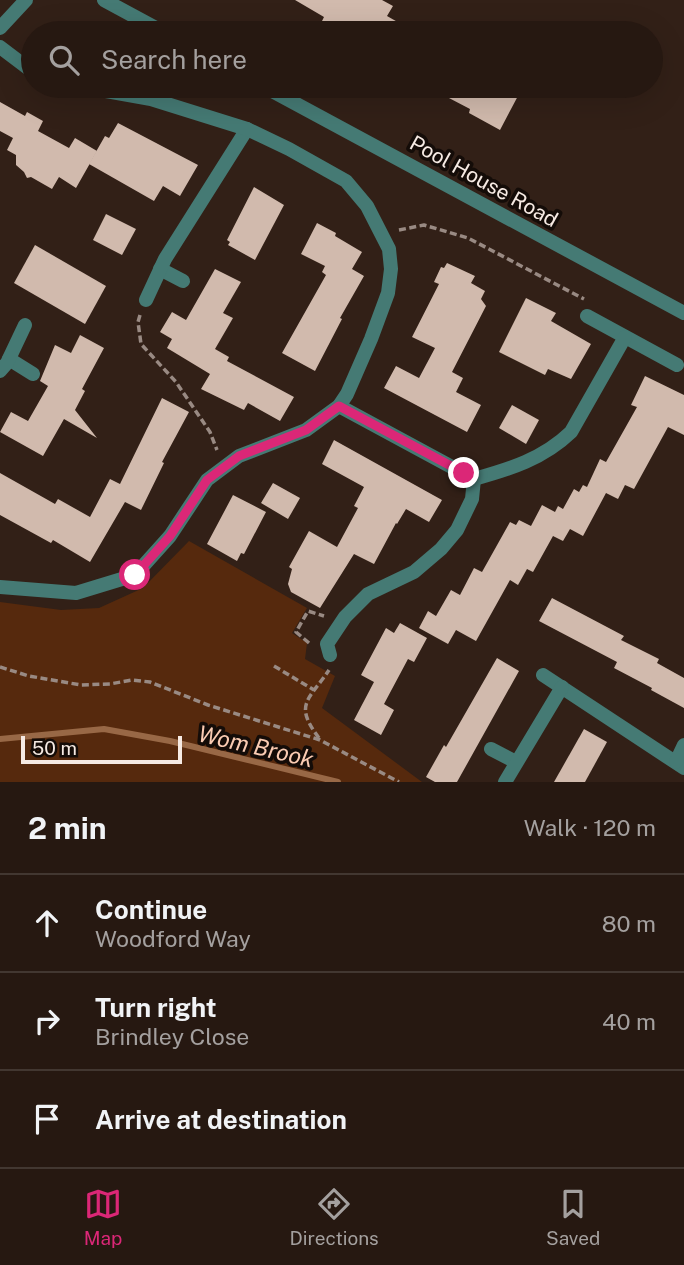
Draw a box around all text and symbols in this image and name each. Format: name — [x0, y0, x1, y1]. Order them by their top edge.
search box — [21, 21, 663, 98]
icon: search — [45, 41, 83, 79]
text: Search here — [101, 44, 247, 75]
street label: Pool House Road — [406, 130, 562, 232]
route end — [448, 457, 479, 488]
route start — [119, 559, 150, 590]
water label: Wom Brook — [196, 720, 317, 773]
scale bar — [21, 733, 182, 765]
text: 50 m — [32, 737, 77, 759]
text: 2 min — [28, 810, 107, 846]
text: Walk · 120 m — [524, 814, 656, 841]
text: Continue — [95, 894, 207, 925]
icon: ahead — [28, 904, 66, 942]
text: 80 m — [602, 910, 656, 937]
text: Woodford Way — [95, 925, 251, 952]
text: Turn right — [95, 992, 217, 1023]
icon: right — [28, 1002, 66, 1040]
text: 40 m — [602, 1008, 656, 1035]
text: Brindley Close — [95, 1023, 249, 1050]
icon: arrive — [28, 1100, 66, 1138]
text: Arrive at destination — [95, 1104, 347, 1135]
tab: Map — [84, 1185, 122, 1249]
tab: Directions — [289, 1185, 379, 1249]
tab: Saved — [546, 1185, 600, 1249]

